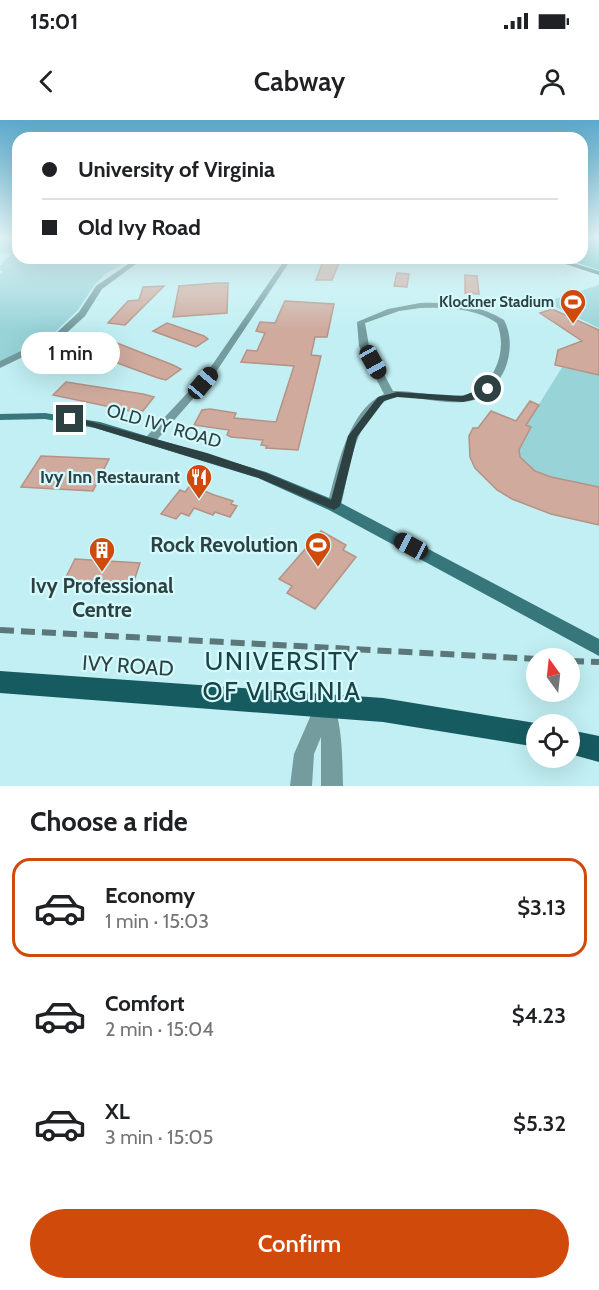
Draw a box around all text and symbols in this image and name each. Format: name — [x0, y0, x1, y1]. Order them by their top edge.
text: 15:01 — [30, 8, 78, 35]
icon: back — [30, 65, 63, 98]
text: Cabway — [254, 65, 345, 98]
icon: person — [536, 65, 569, 98]
text: University of Virginia — [78, 156, 275, 183]
text: Old Ivy Road — [78, 214, 201, 241]
sports icon: Klockner Stadium — [558, 287, 588, 325]
place label: Klockner Stadium — [439, 293, 554, 311]
callout: 1 min — [20, 332, 119, 374]
text: 1 min — [48, 341, 93, 365]
car — [356, 342, 390, 382]
car — [185, 363, 221, 403]
route start — [474, 375, 501, 402]
street label: OLD IVY ROAD — [104, 399, 224, 453]
route end — [56, 405, 83, 432]
restaurant icon: Ivy Inn Restaurant — [184, 462, 214, 500]
place label: Ivy Inn Restaurant — [40, 466, 180, 488]
sports icon: Rock Revolution — [303, 530, 333, 568]
car — [391, 530, 431, 562]
place label: Rock Revolution — [150, 532, 298, 557]
building icon: Ivy Professional Centre — [87, 535, 117, 573]
place label: Ivy Professional Centre — [30, 573, 174, 622]
district label: UNIVERSITY OF VIRGINIA — [202, 645, 362, 707]
north arrow — [526, 648, 580, 702]
map controls — [526, 648, 580, 768]
street label: IVY ROAD — [81, 650, 175, 681]
button: locate — [526, 714, 580, 768]
text: Choose a ride — [30, 805, 188, 838]
icon: car — [33, 881, 87, 935]
text: Economy — [105, 882, 195, 909]
text: $3.13 — [517, 894, 566, 921]
text: 1 min · 15:03 — [105, 909, 209, 933]
icon: car — [33, 989, 87, 1043]
text: Comfort — [105, 990, 184, 1017]
text: $4.23 — [512, 1002, 566, 1029]
text: 2 min · 15:04 — [105, 1017, 214, 1041]
icon: car — [33, 1097, 87, 1151]
text: XL — [105, 1098, 130, 1125]
text: $5.32 — [513, 1110, 566, 1137]
text: 3 min · 15:05 — [105, 1125, 213, 1149]
button: Confirm — [30, 1209, 569, 1278]

